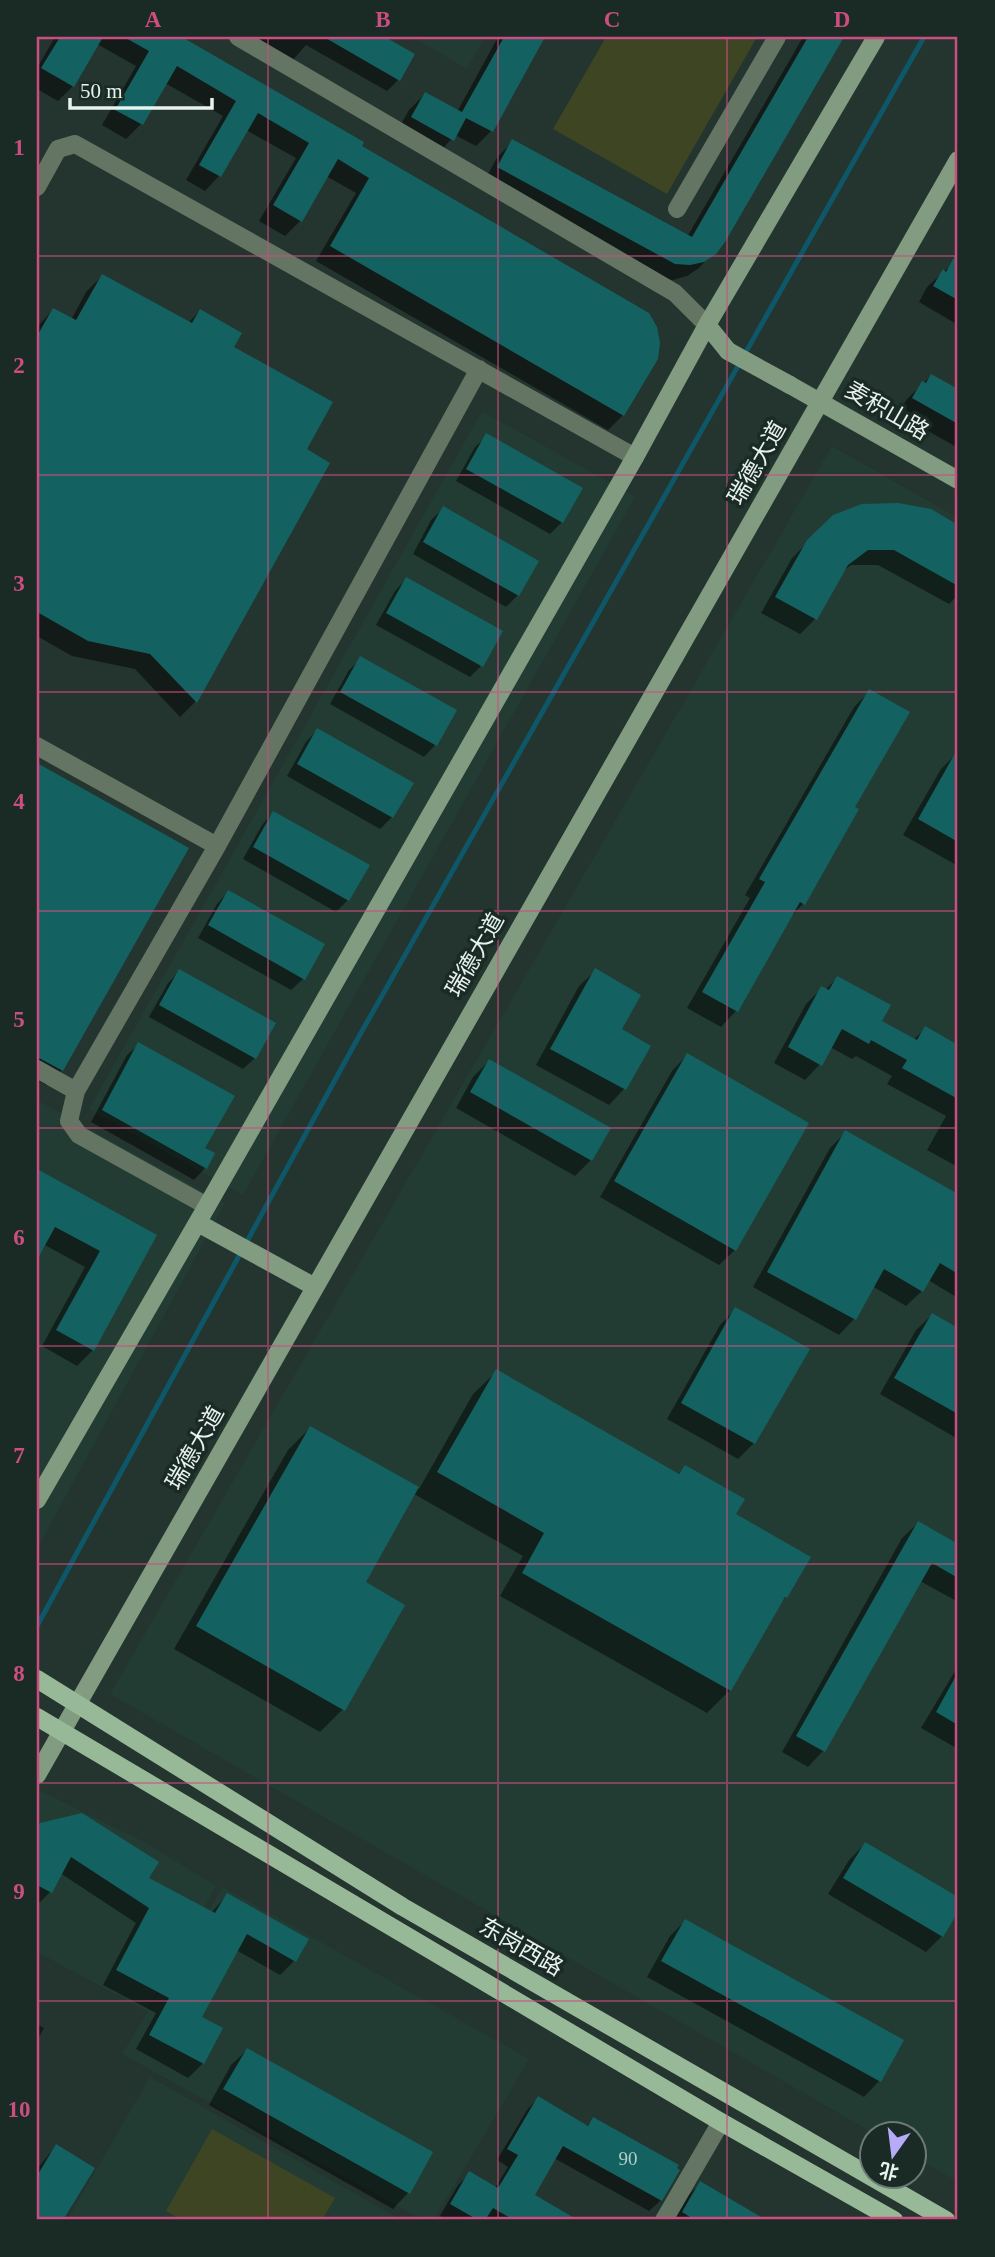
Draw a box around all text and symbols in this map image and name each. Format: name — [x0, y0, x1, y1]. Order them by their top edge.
text: A — [145, 7, 162, 32]
text: B — [375, 7, 391, 32]
text: C — [604, 7, 620, 32]
text: D — [834, 7, 850, 32]
scale bar — [70, 66, 212, 110]
text: 50 m — [80, 79, 123, 103]
text: 1 — [13, 135, 25, 160]
text: 2 — [13, 353, 25, 378]
street label: 麦积山路 — [841, 377, 933, 445]
street label: 瑞德大道 — [723, 417, 791, 509]
text: 3 — [13, 571, 25, 596]
text: 4 — [13, 789, 25, 814]
street label: 瑞德大道 — [441, 909, 509, 1001]
text: 5 — [13, 1007, 25, 1032]
text: 6 — [13, 1225, 25, 1250]
street label: 瑞德大道 — [161, 1402, 229, 1494]
text: 7 — [13, 1443, 25, 1468]
text: 8 — [13, 1661, 25, 1686]
text: 9 — [13, 1879, 25, 1904]
street label: 东岗西路 — [475, 1913, 567, 1981]
text: 10 — [8, 2097, 31, 2122]
north arrow — [858, 2120, 928, 2190]
house number: 90 — [619, 2148, 638, 2169]
text: 北 — [877, 2159, 901, 2183]

